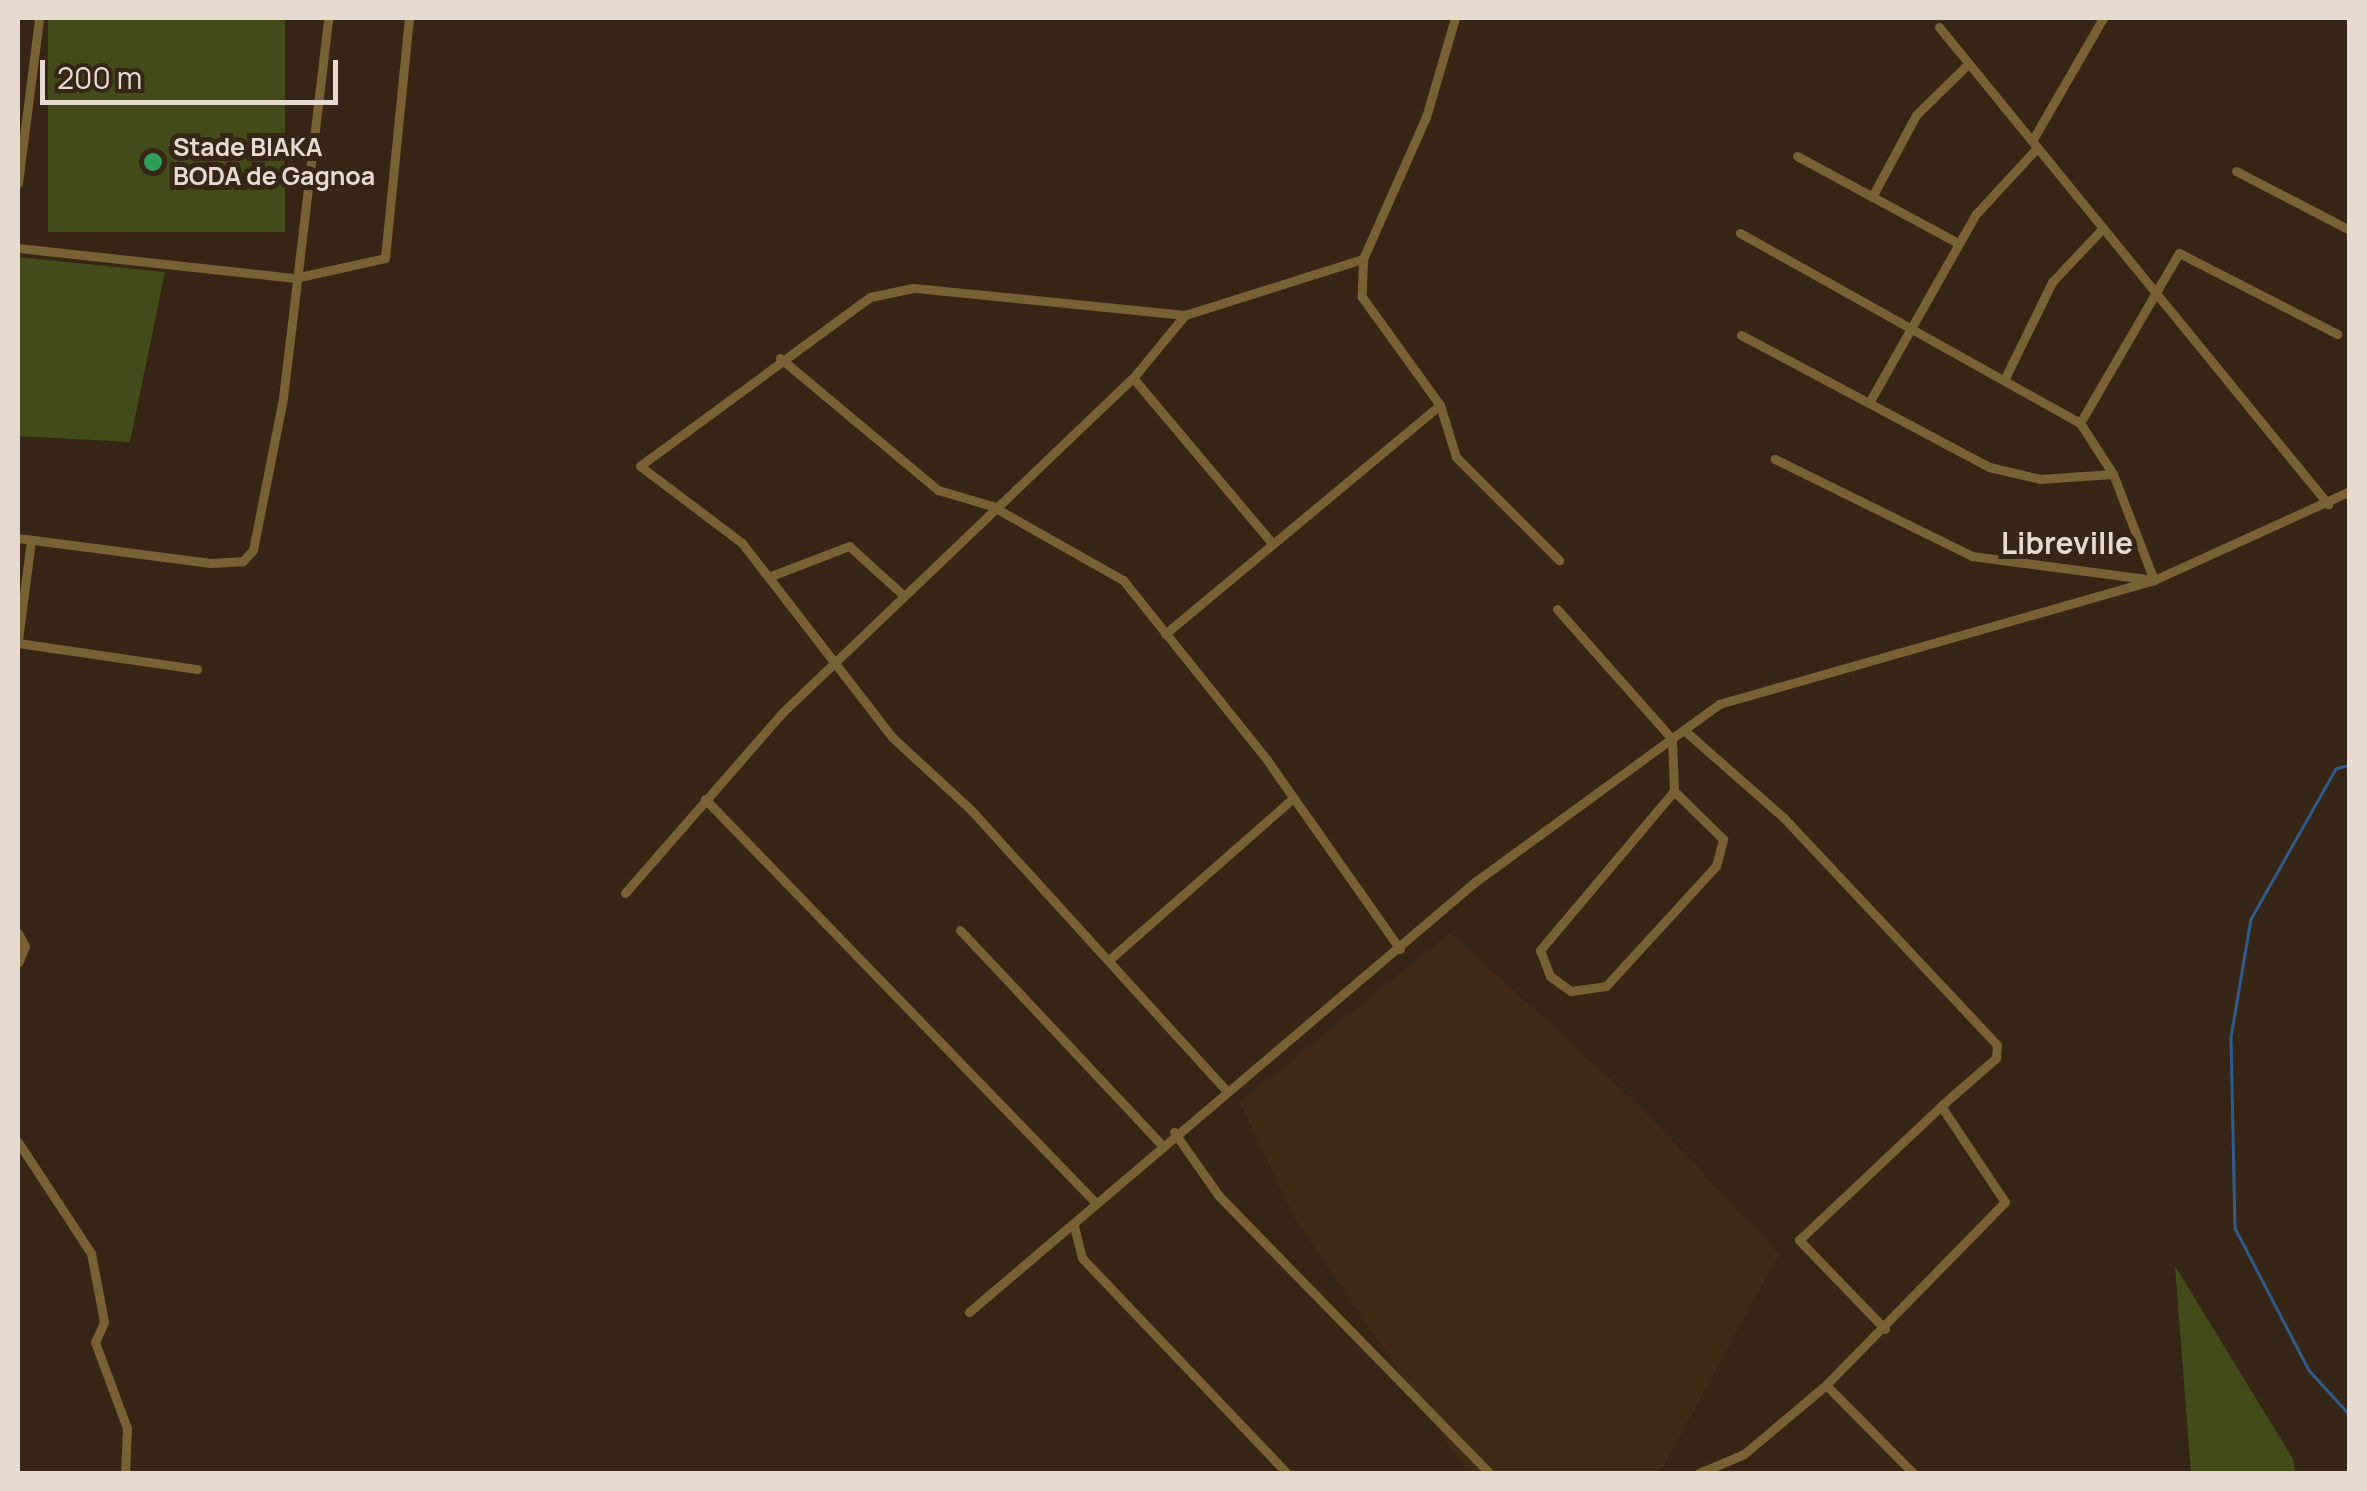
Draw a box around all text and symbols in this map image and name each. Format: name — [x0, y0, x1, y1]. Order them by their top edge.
scale bar — [45, 40, 342, 102]
text: 200 m — [57, 57, 142, 98]
place label: Stade BIAKA BODA de Gagnoa — [173, 133, 375, 192]
marker: Stade BIAKA BODA de Gagnoa — [142, 151, 164, 173]
district label: Libreville — [2001, 525, 2133, 561]

